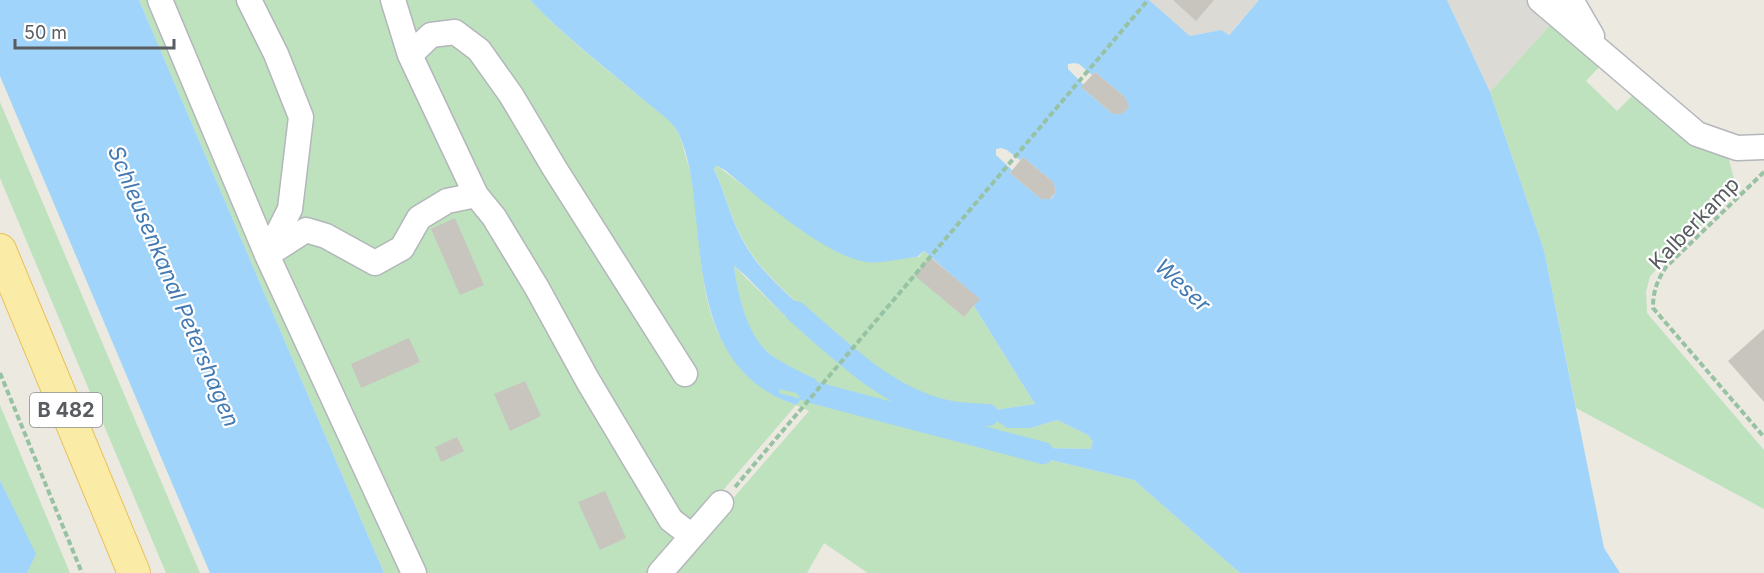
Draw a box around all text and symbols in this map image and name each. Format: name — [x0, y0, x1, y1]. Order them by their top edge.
scale bar — [15, 12, 174, 50]
text: 50 m — [24, 22, 67, 43]
water label: Schleusenkanal Petershagen — [103, 141, 245, 431]
street label: Kalberkamp — [1644, 172, 1744, 274]
water label: Weser — [1150, 253, 1216, 317]
road number: B 482 — [30, 393, 102, 427]

